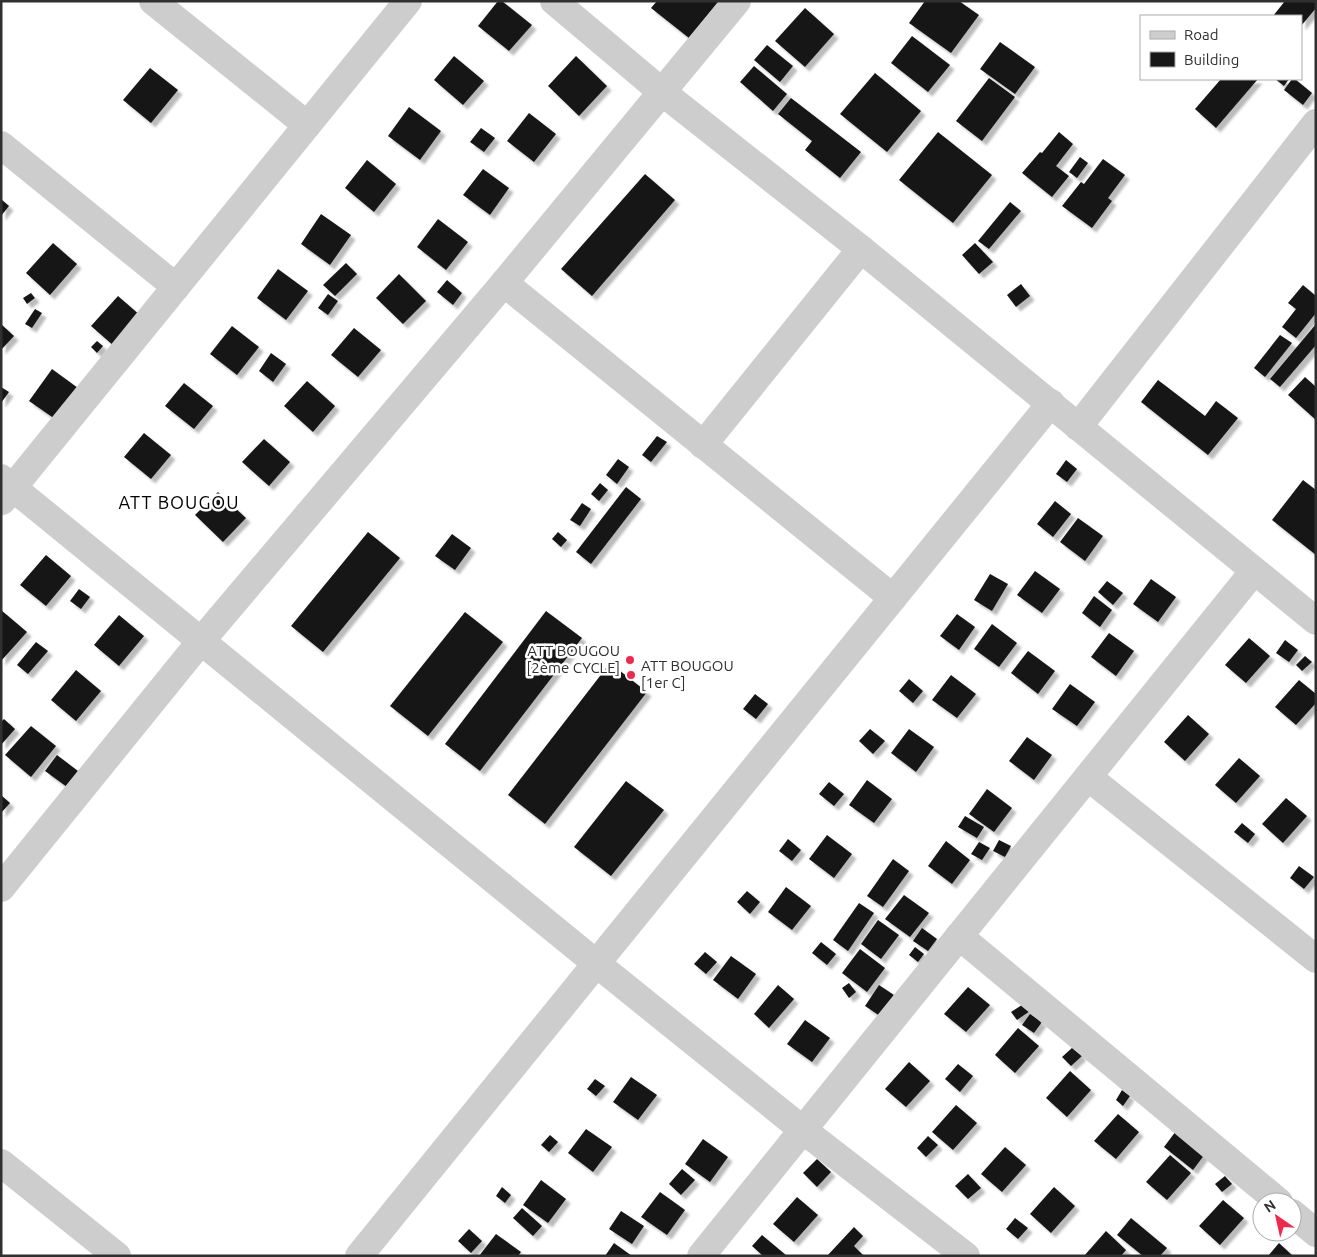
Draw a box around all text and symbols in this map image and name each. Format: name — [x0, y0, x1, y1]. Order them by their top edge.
legend — [1140, 15, 1302, 80]
text: Road — [1184, 26, 1219, 43]
text: Building — [1184, 51, 1239, 68]
district label: ATT BOUGOU — [118, 492, 240, 512]
place label: ATT BOUGOU [2ème CYCLE] — [527, 642, 620, 676]
marker: ATT BOUGOU [2ème CYCLE] — [624, 654, 636, 666]
place label: ATT BOUGOU [1er C] — [641, 657, 734, 691]
marker: ATT BOUGOU [1er C] — [625, 669, 637, 681]
north arrow — [1252, 1192, 1302, 1242]
text: N — [1261, 1197, 1279, 1216]

